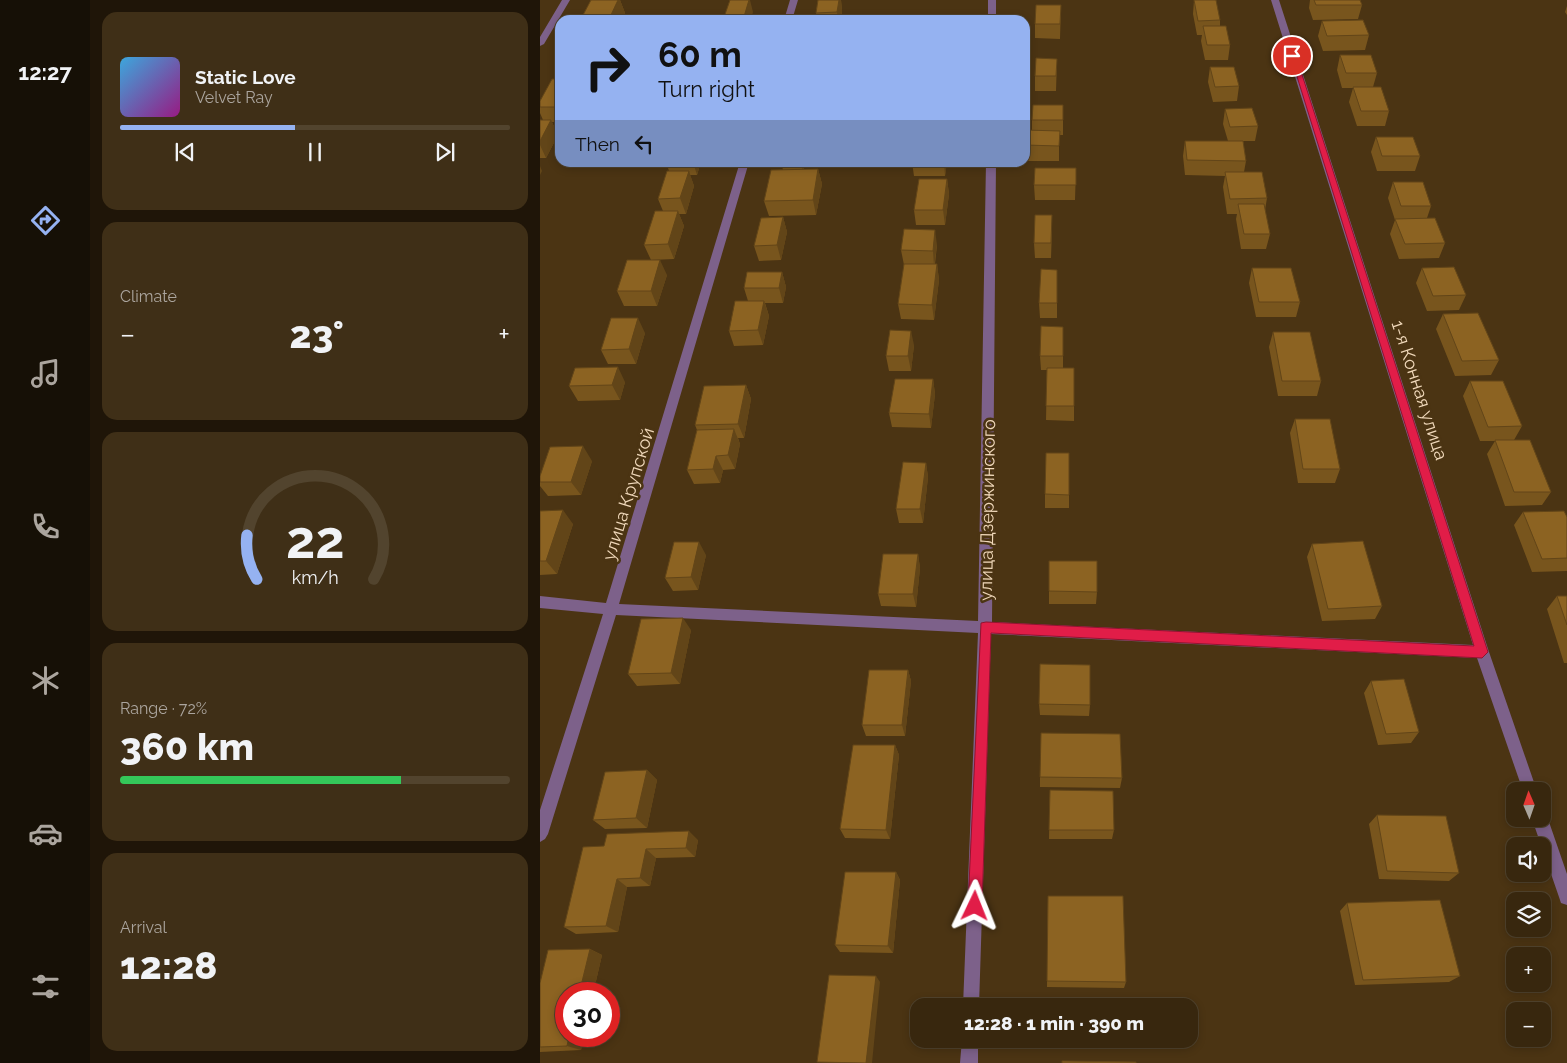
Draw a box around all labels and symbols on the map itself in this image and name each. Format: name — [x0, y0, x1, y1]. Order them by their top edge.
pin — [1271, 35, 1313, 77]
street label: 1-я Конная улица — [1387, 317, 1453, 463]
street label: улица Дзержинского — [975, 419, 999, 601]
street label: улица Крупской — [598, 425, 658, 563]
north arrow — [1506, 782, 1551, 828]
position arrow — [948, 879, 1000, 931]
speed limit sign: 30 — [555, 982, 620, 1047]

